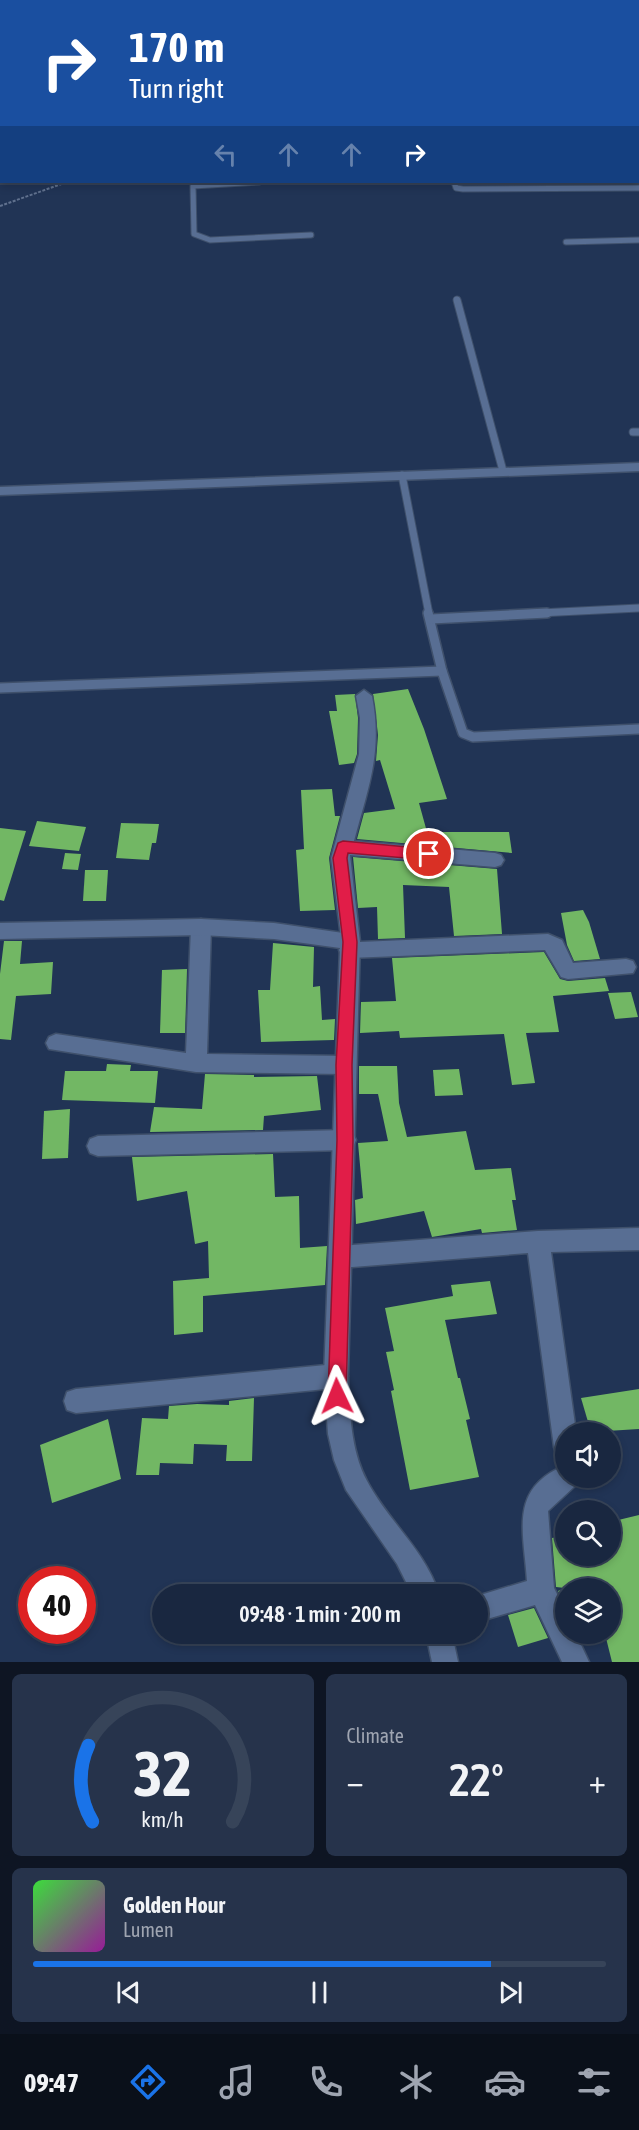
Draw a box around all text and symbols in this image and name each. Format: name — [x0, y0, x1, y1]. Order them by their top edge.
text: 170 m — [129, 23, 224, 71]
icon: right — [30, 24, 108, 102]
text: Turn right — [129, 73, 224, 104]
icon: left — [209, 138, 242, 171]
icon: ahead — [272, 138, 305, 171]
icon: ahead — [335, 138, 368, 171]
icon: right — [398, 138, 431, 171]
pin — [403, 828, 454, 879]
icon: arrive — [412, 837, 445, 870]
position arrow — [305, 1364, 369, 1428]
map controls — [555, 1422, 621, 1644]
button: sound — [555, 1422, 621, 1488]
button: search — [555, 1500, 621, 1566]
speed limit sign: 40 — [18, 1566, 96, 1644]
button: layers — [555, 1578, 621, 1644]
text: 09:48 · 1 min · 200 m — [239, 1601, 401, 1627]
text: Climate — [347, 1724, 404, 1747]
text: 32 — [133, 1738, 192, 1809]
text: 22° — [449, 1754, 504, 1806]
text: − — [347, 1762, 364, 1800]
text: + — [589, 1762, 606, 1800]
text: km/h — [141, 1807, 184, 1832]
text: Golden Hour — [123, 1892, 225, 1918]
text: Lumen — [123, 1918, 174, 1941]
icon: previous — [112, 1976, 145, 2009]
icon: pause — [303, 1976, 336, 2009]
icon: next — [494, 1976, 527, 2009]
icon: directions — [127, 2061, 169, 2103]
icon: music — [216, 2061, 258, 2103]
icon: phone — [305, 2061, 347, 2103]
icon: climate — [395, 2061, 437, 2103]
icon: car — [484, 2061, 526, 2103]
icon: filters — [573, 2061, 615, 2103]
text: 09:47 — [24, 2067, 79, 2098]

